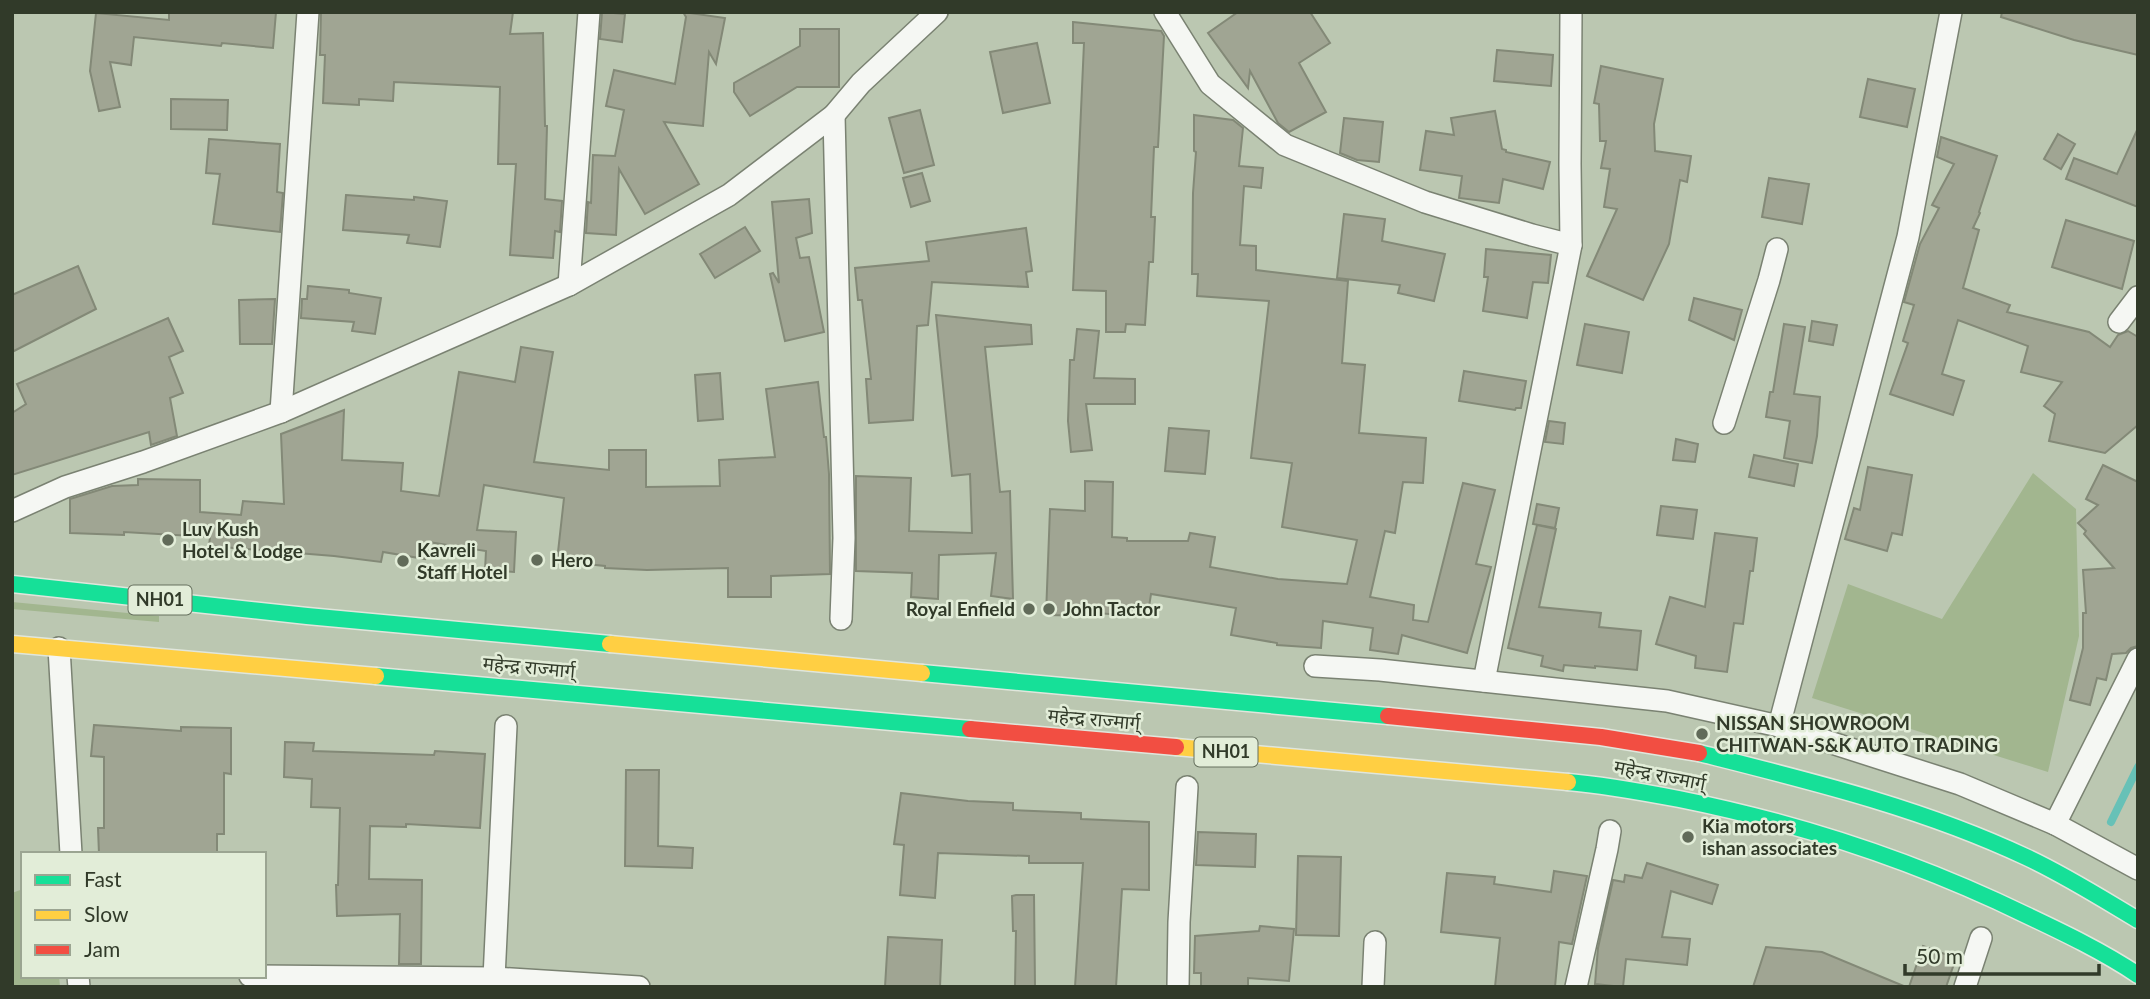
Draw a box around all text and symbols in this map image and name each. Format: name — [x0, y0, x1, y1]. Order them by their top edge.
place label: Luv Kush Hotel & Lodge — [182, 517, 303, 562]
marker: Luv Kush Hotel & Lodge — [160, 532, 176, 548]
place label: Kavreli Staff Hotel — [417, 538, 508, 583]
place label: Hero — [551, 548, 593, 571]
marker: Hero — [529, 552, 545, 568]
marker: Kavreli Staff Hotel — [395, 553, 411, 569]
road number: NH01 — [128, 586, 192, 614]
place label: Royal Enfield — [906, 597, 1015, 620]
place label: John Tactor — [1063, 597, 1161, 620]
marker: Royal Enfield — [1021, 601, 1037, 617]
marker: John Tactor — [1041, 601, 1057, 617]
street label: महेन्द्र राज्मार्ग् — [482, 651, 579, 683]
street label: महेन्द्र राज्मार्ग् — [1047, 703, 1144, 735]
place label: NISSAN SHOWROOM CHITWAN-S&K AUTO TRADING — [1716, 711, 1998, 756]
marker: NISSAN SHOWROOM CHITWAN-S&K AUTO TRADING — [1694, 726, 1710, 742]
road number: NH01 — [1194, 738, 1258, 766]
street label: महेन्द्र राज्मार्ग् — [1612, 754, 1711, 796]
place label: Kia motors ishan associates — [1702, 814, 1837, 859]
marker: Kia motors ishan associates — [1680, 829, 1696, 845]
legend — [21, 852, 266, 978]
text: Fast — [84, 866, 122, 891]
text: Slow — [84, 901, 129, 926]
scale bar — [1905, 932, 2099, 976]
text: Jam — [84, 936, 120, 961]
text: 50 m — [1916, 943, 1963, 968]

